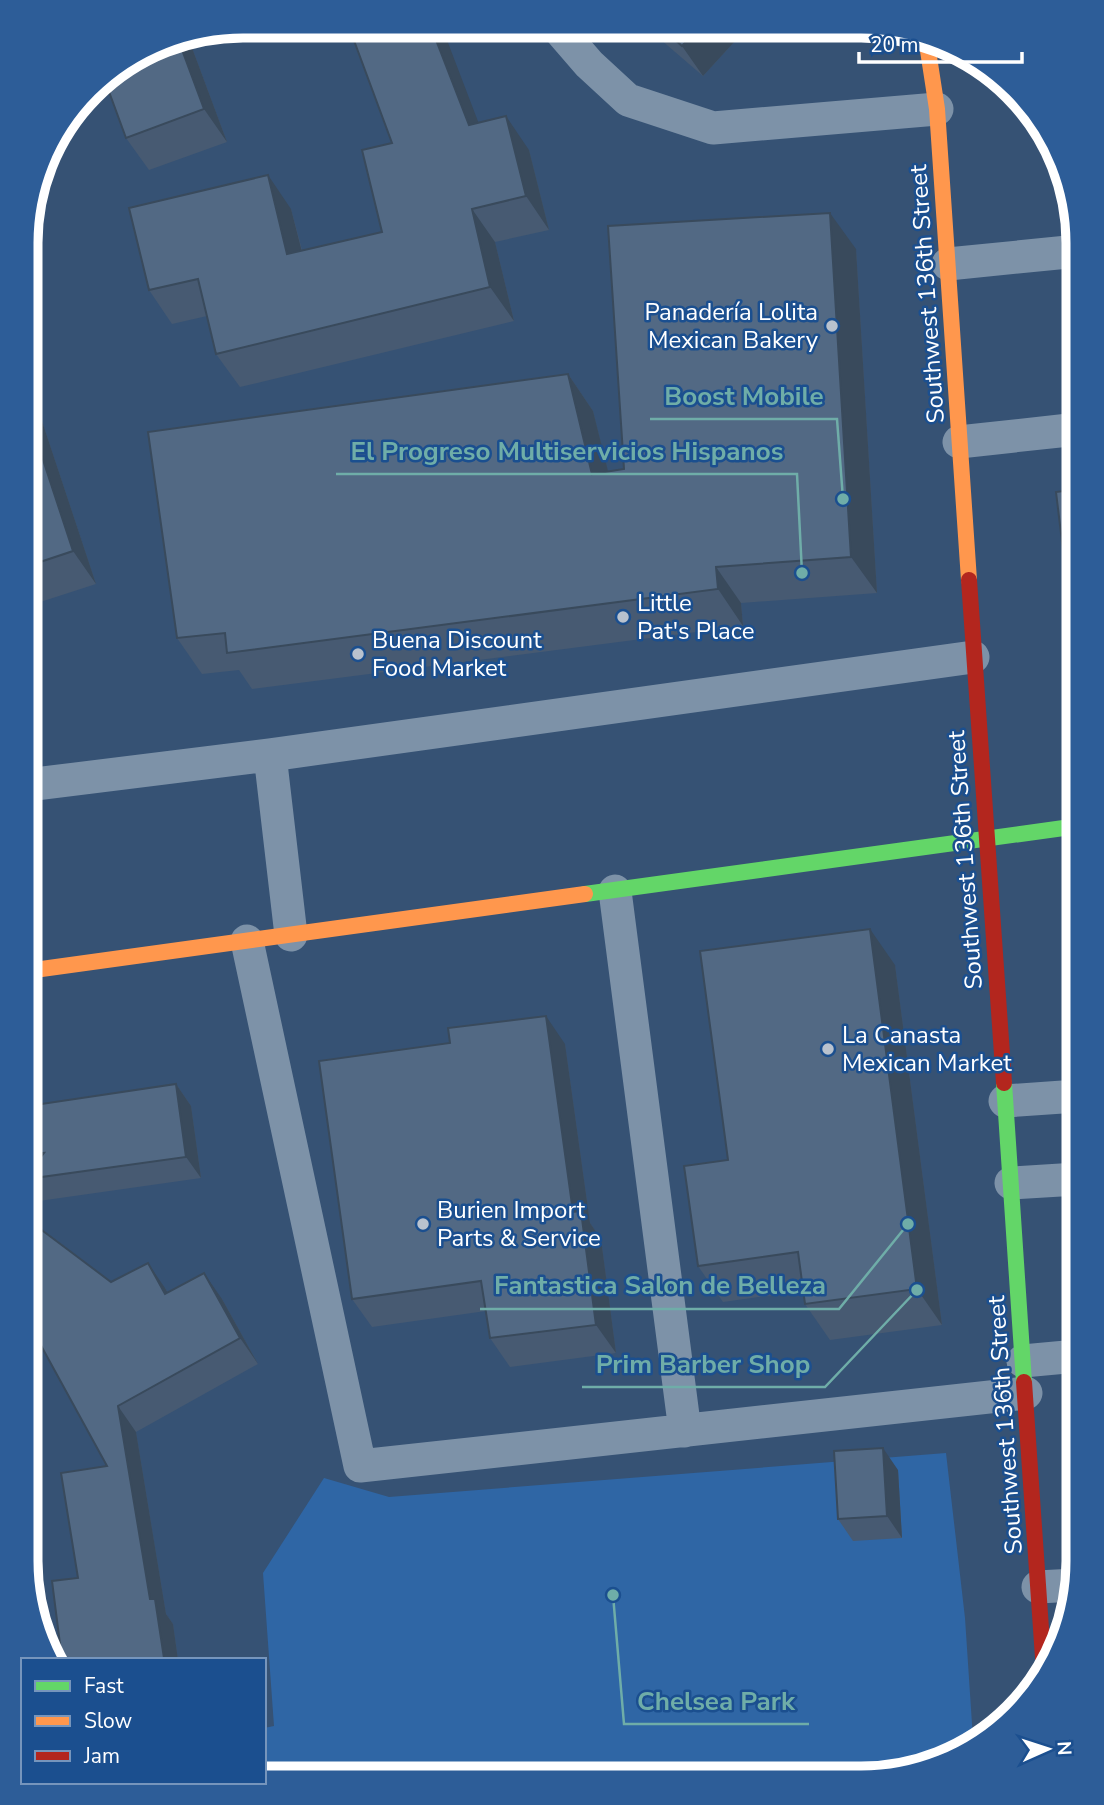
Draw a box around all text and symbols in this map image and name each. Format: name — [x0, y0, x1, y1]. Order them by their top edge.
scale bar — [859, 21, 1022, 65]
text: 20 m — [870, 31, 919, 59]
street label: Southwest 136th Street — [902, 163, 952, 424]
place label: Panadería Lolita Mexican Bakery — [644, 296, 819, 356]
marker: Panadería Lolita Mexican Bakery — [824, 318, 840, 334]
callout: Boost Mobile — [650, 372, 837, 419]
text: Boost Mobile — [664, 379, 824, 414]
callout: El Progreso Multiservicios Hispanos — [336, 427, 797, 474]
text: El Progreso Multiservicios Hispanos — [351, 434, 783, 469]
place label: Little Pat's Place — [637, 587, 754, 647]
marker: Little Pat's Place — [615, 609, 631, 625]
place label: Buena Discount Food Market — [372, 624, 542, 684]
marker: Buena Discount Food Market — [350, 646, 366, 662]
street label: Southwest 136th Street — [940, 729, 990, 990]
place label: La Canasta Mexican Market — [842, 1019, 1012, 1079]
marker: La Canasta Mexican Market — [820, 1041, 836, 1057]
place label: Burien Import Parts & Service — [437, 1194, 601, 1254]
marker: Burien Import Parts & Service — [415, 1216, 431, 1232]
callout: Fantastica Salon de Belleza — [480, 1262, 839, 1309]
text: Fantastica Salon de Belleza — [494, 1268, 826, 1303]
street label: Southwest 136th Street — [980, 1294, 1030, 1555]
callout: Prim Barber Shop — [582, 1340, 825, 1387]
text: Prim Barber Shop — [596, 1347, 810, 1382]
legend — [21, 1658, 266, 1784]
text: Fast — [84, 1672, 124, 1700]
callout: Chelsea Park — [624, 1677, 809, 1724]
text: Chelsea Park — [637, 1684, 796, 1719]
text: Slow — [84, 1707, 133, 1735]
north arrow — [1013, 1714, 1083, 1784]
text: N — [1051, 1740, 1077, 1756]
text: Jam — [83, 1742, 120, 1770]

